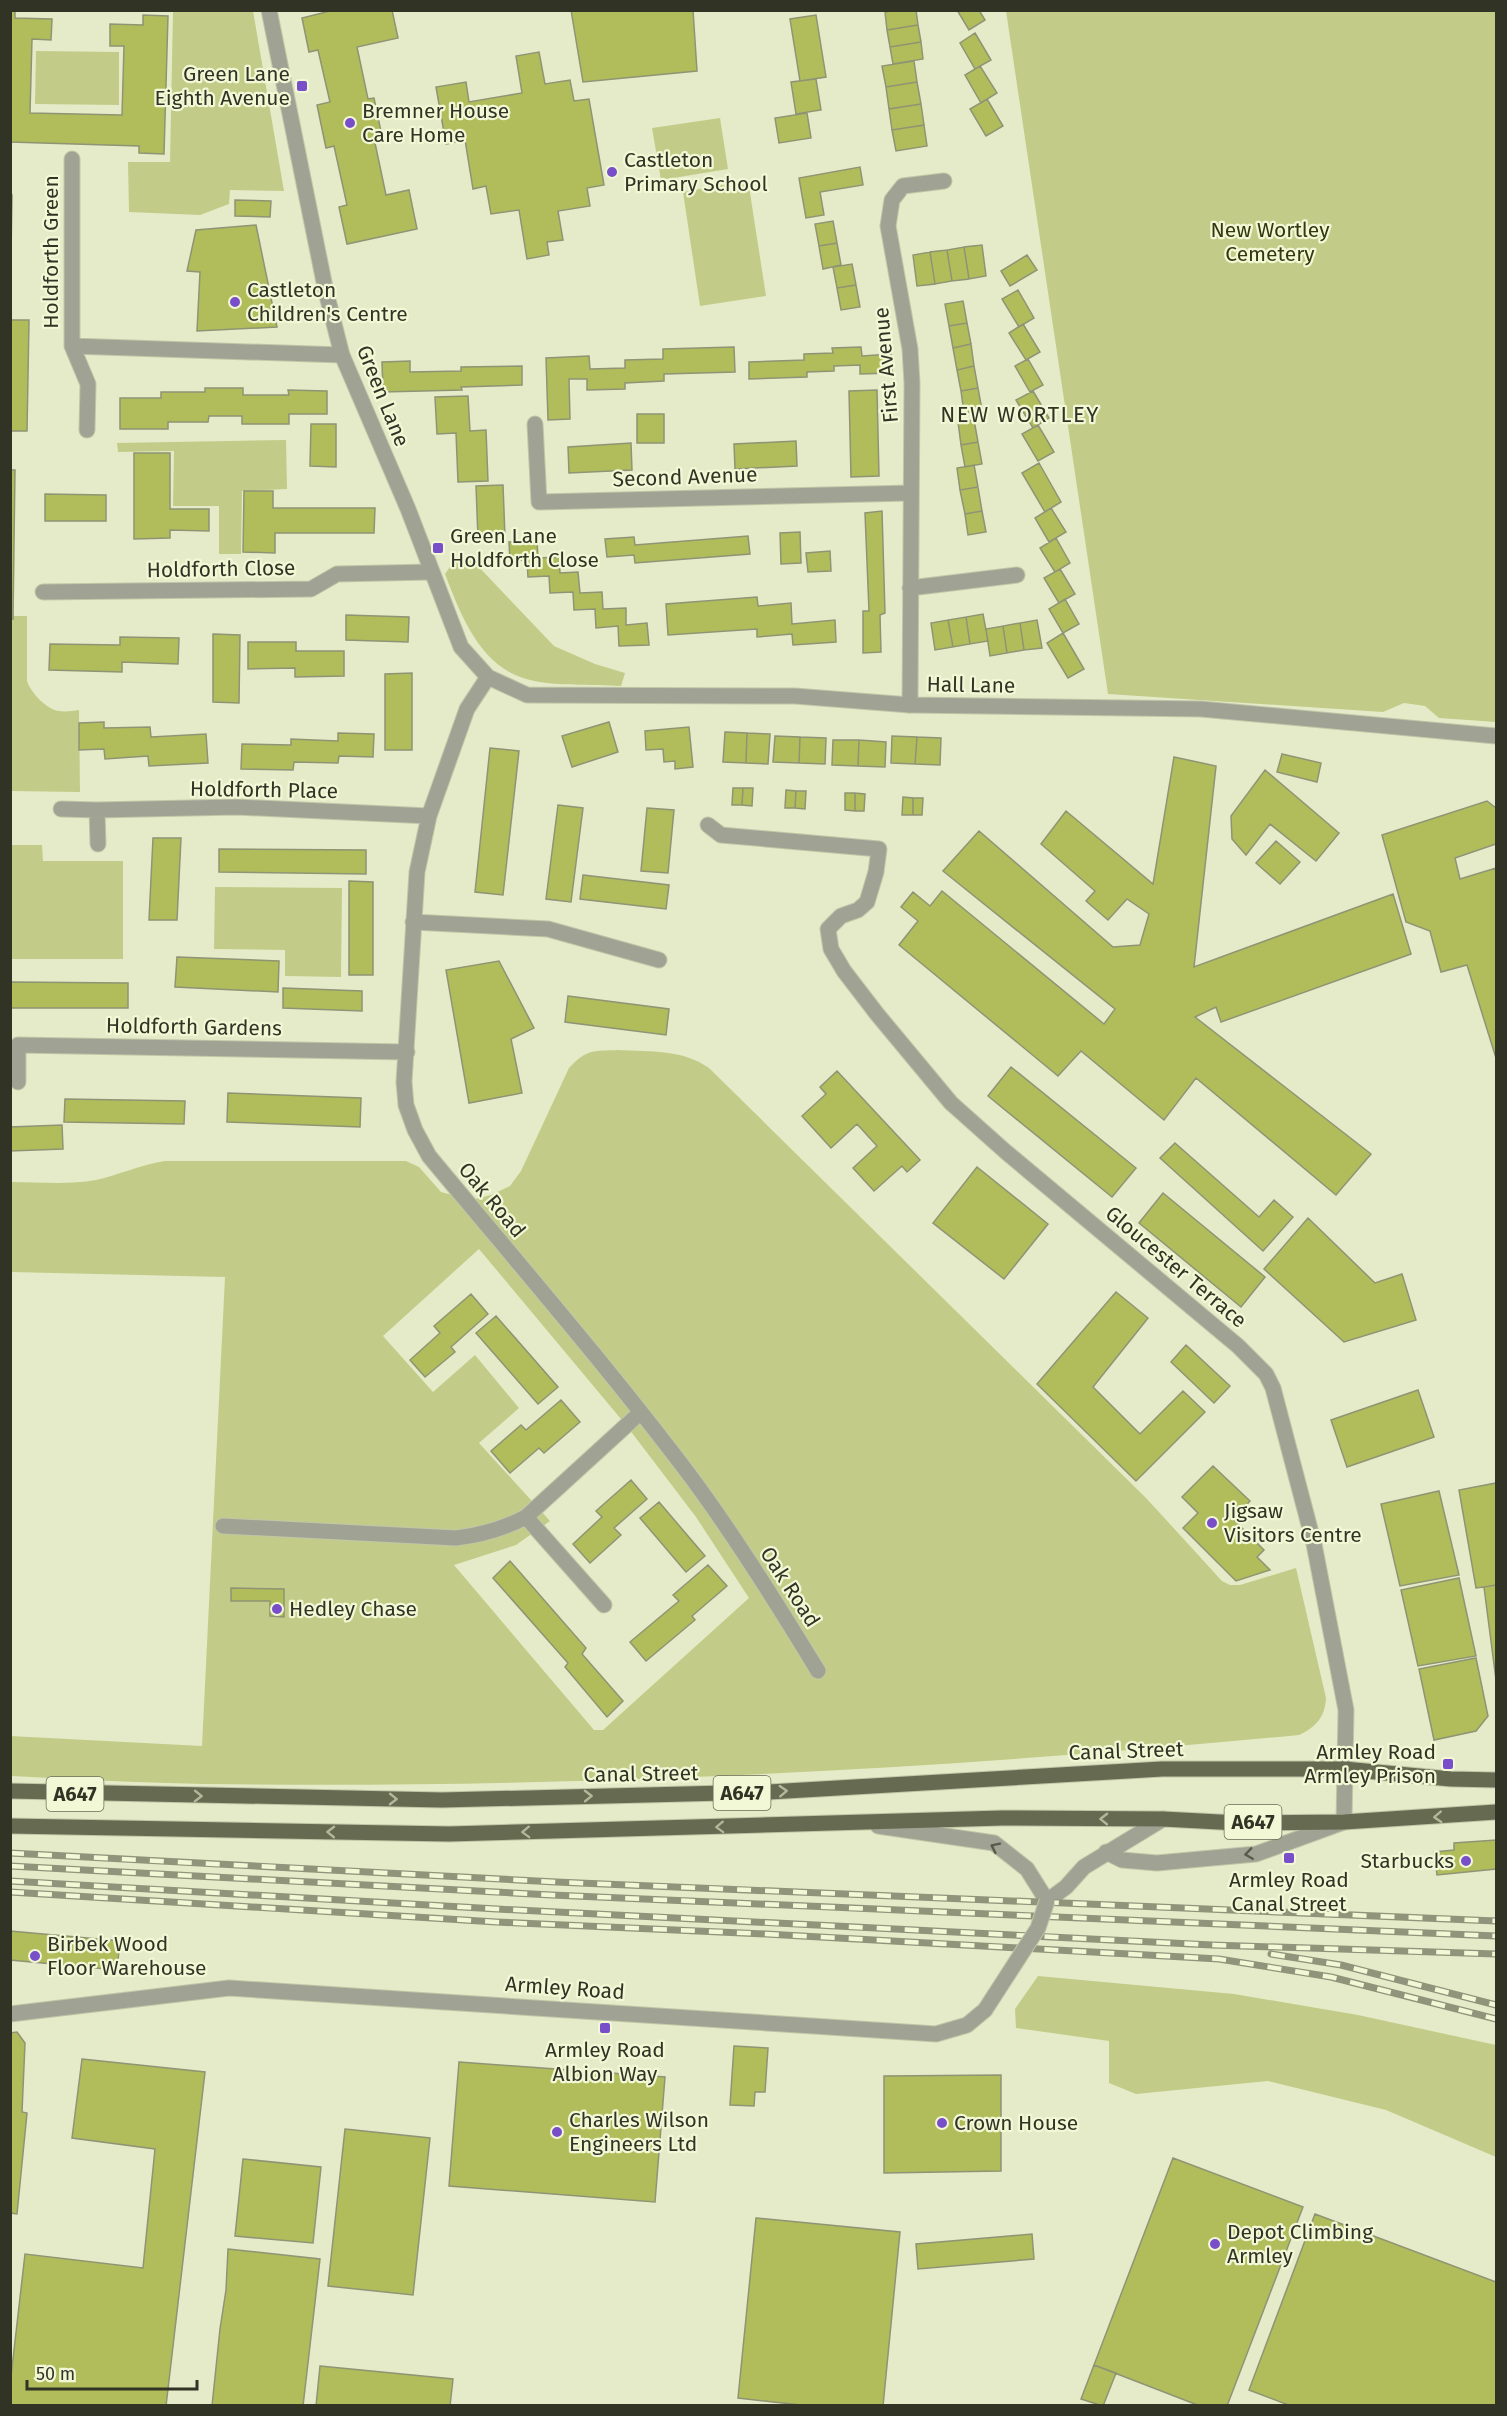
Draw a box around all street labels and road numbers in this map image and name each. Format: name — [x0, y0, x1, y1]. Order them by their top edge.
street label: Holdforth Green — [38, 175, 64, 329]
street label: First Avenue — [868, 306, 904, 424]
street label: Green Lane — [351, 342, 415, 450]
street label: Second Avenue — [612, 461, 758, 493]
street label: Holdforth Close — [146, 555, 296, 583]
street label: Hall Lane — [926, 671, 1016, 699]
street label: Holdforth Place — [190, 776, 338, 804]
street label: Holdforth Gardens — [106, 1012, 282, 1042]
street label: Oak Road — [453, 1157, 531, 1243]
street label: Gloucester Terrace — [1100, 1200, 1252, 1334]
street label: Oak Road — [754, 1542, 826, 1632]
street label: Canal Street — [1068, 1736, 1184, 1766]
street label: Canal Street — [583, 1760, 699, 1788]
road number: A647 — [714, 1776, 771, 1810]
road number: A647 — [46, 1777, 104, 1811]
road number: A647 — [1224, 1805, 1282, 1839]
street label: Armley Road — [504, 1971, 626, 2005]

